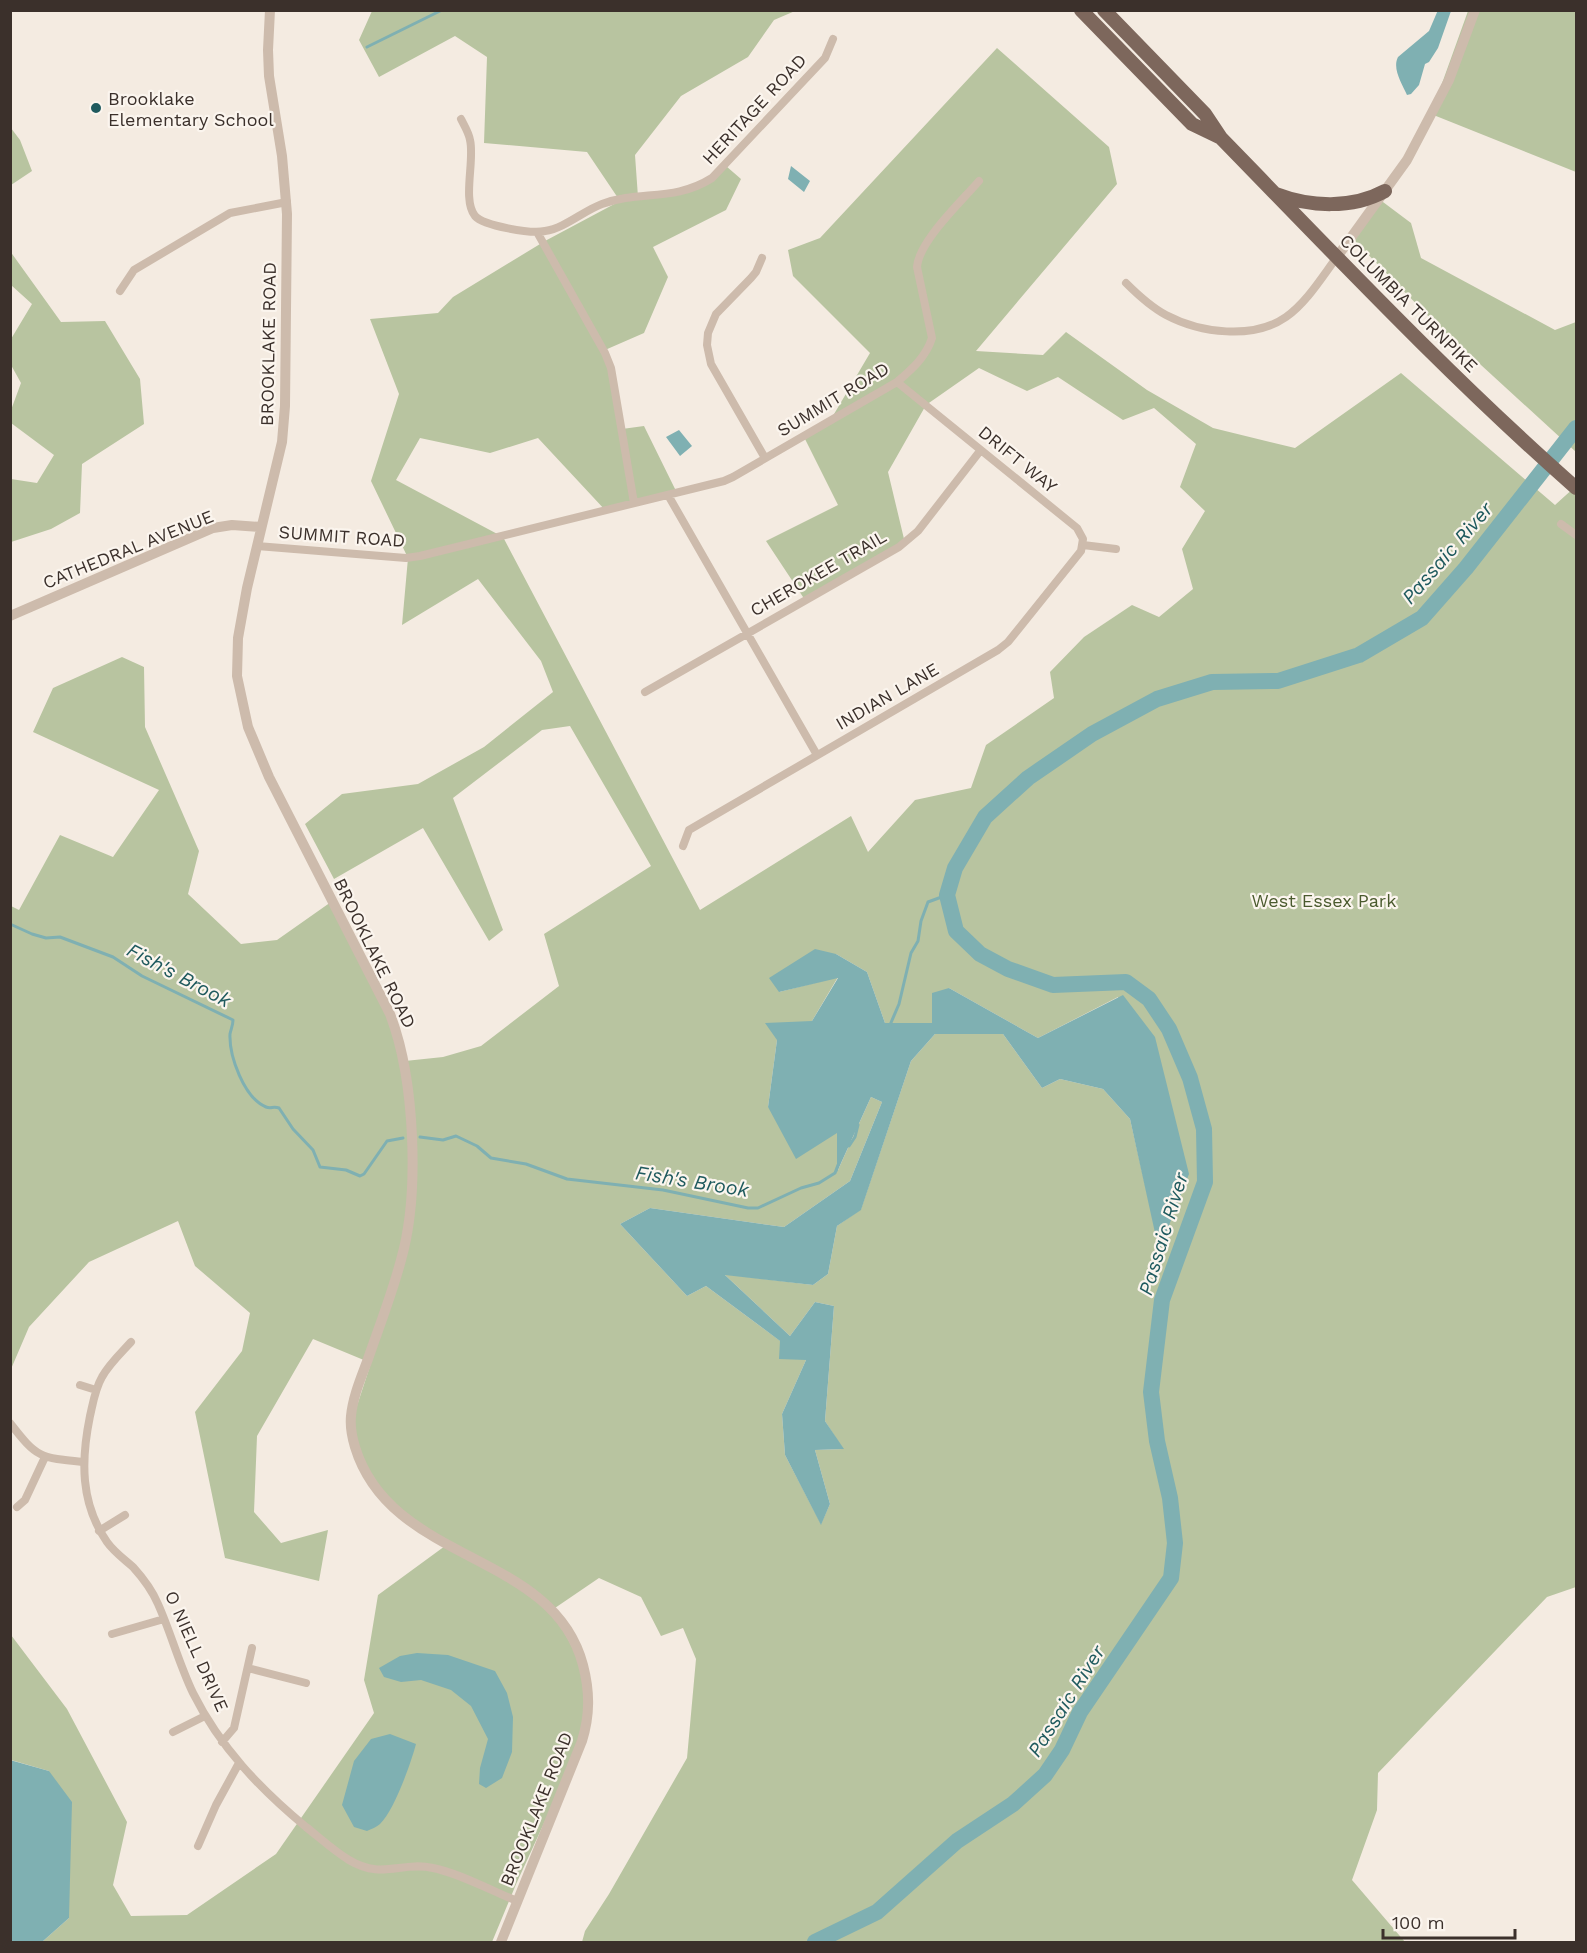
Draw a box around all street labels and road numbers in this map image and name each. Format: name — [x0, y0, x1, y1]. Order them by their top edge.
street label: HERITAGE ROAD — [697, 49, 811, 169]
street label: COLUMBIA TURNPIKE — [1336, 230, 1482, 376]
street label: BROOKLAKE ROAD — [256, 262, 280, 426]
street label: SUMMIT ROAD — [773, 357, 893, 441]
street label: DRIFT WAY — [975, 421, 1062, 497]
street label: CATHEDRAL AVENUE — [40, 505, 216, 593]
street label: SUMMIT ROAD — [278, 521, 406, 551]
street label: CHEROKEE TRAIL — [746, 525, 890, 620]
street label: INDIAN LANE — [832, 658, 942, 734]
street label: BROOKLAKE ROAD — [330, 875, 420, 1031]
street label: O NIELL DRIVE — [161, 1587, 233, 1715]
street label: BROOKLAKE ROAD — [496, 1729, 576, 1889]

